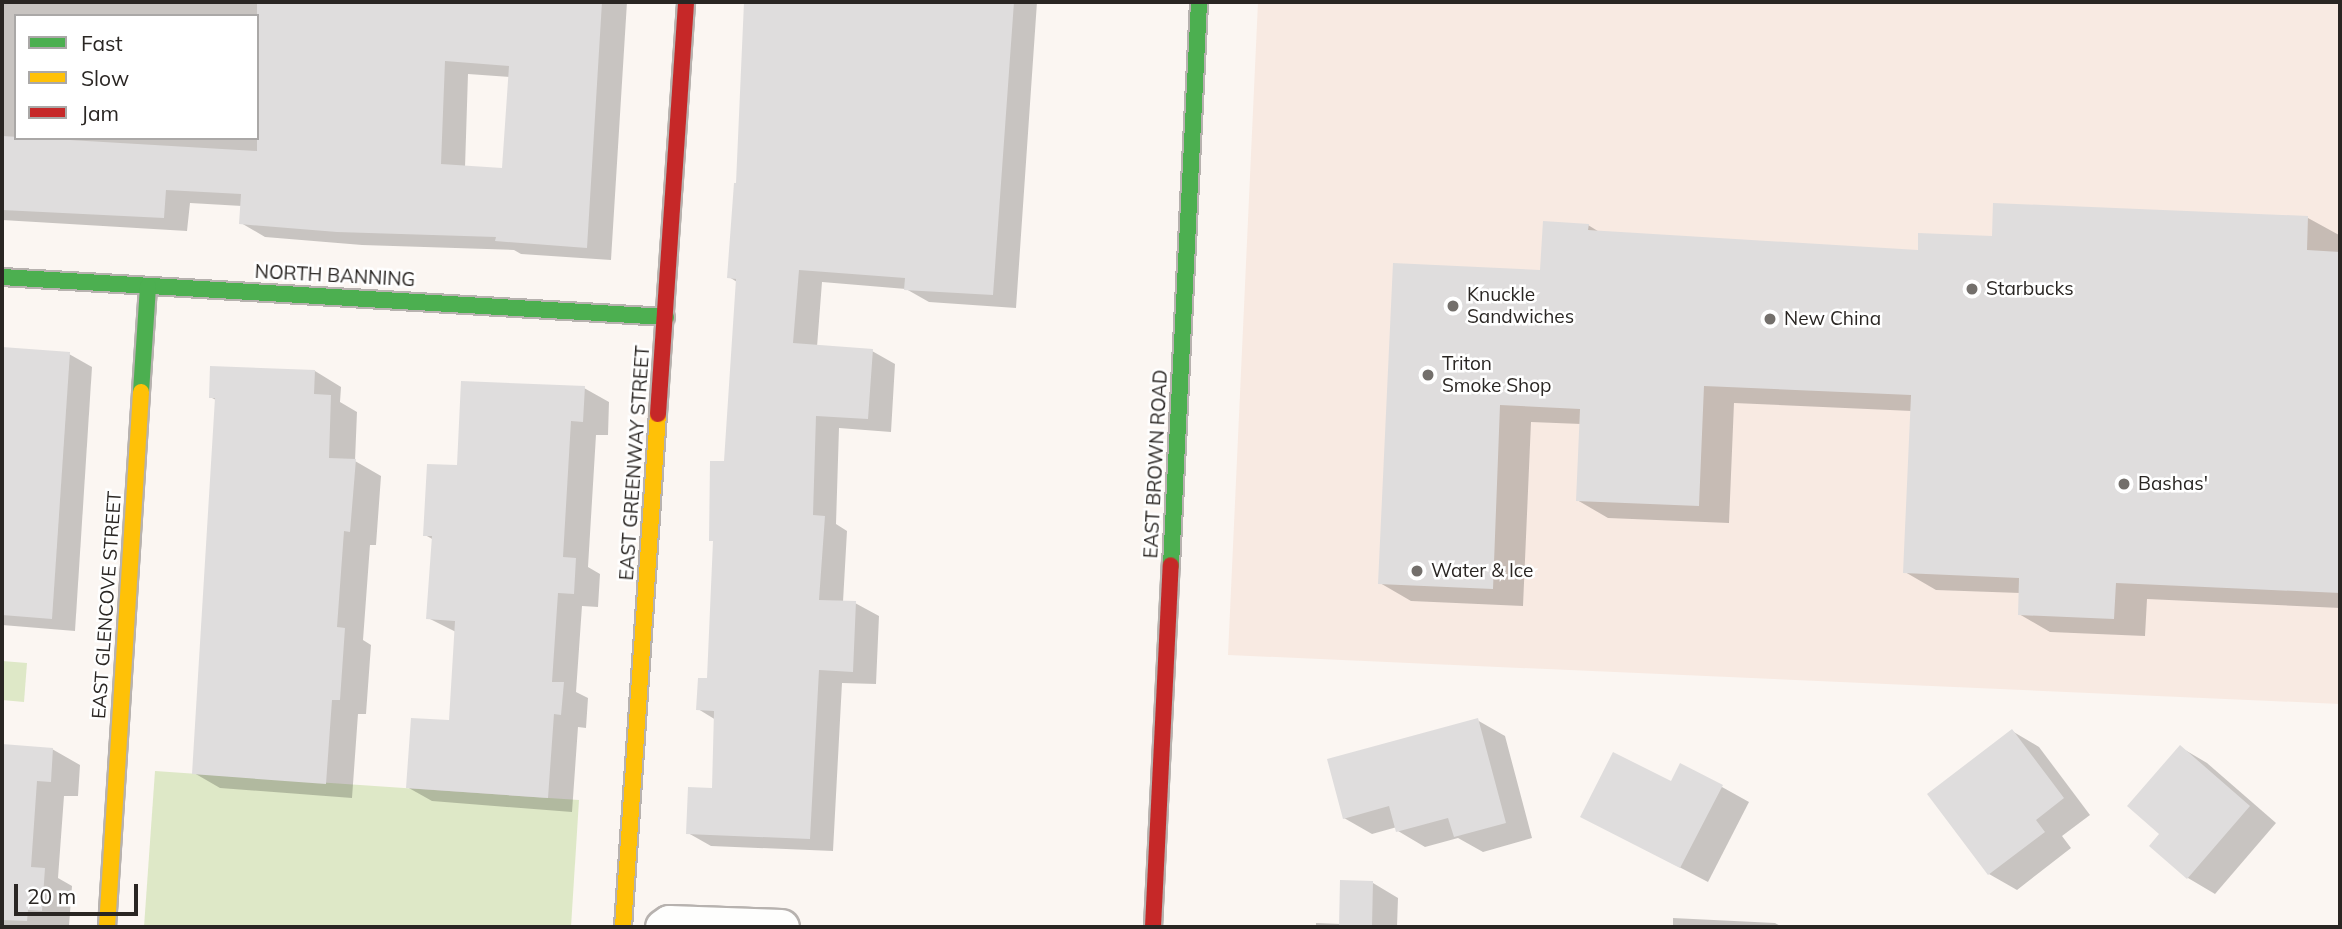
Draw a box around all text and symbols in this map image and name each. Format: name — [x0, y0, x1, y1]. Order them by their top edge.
legend — [14, 14, 259, 140]
text: Fast — [81, 30, 123, 56]
text: Slow — [81, 65, 129, 91]
text: Jam — [81, 100, 119, 126]
street label: NORTH BANNING — [254, 260, 416, 292]
place label: Starbucks — [1986, 278, 2074, 300]
marker: Starbucks — [1964, 281, 1980, 297]
place label: Knuckle Sandwiches — [1467, 284, 1574, 328]
marker: Knuckle Sandwiches — [1445, 298, 1461, 314]
place label: New China — [1784, 308, 1881, 330]
marker: New China — [1762, 311, 1778, 327]
street label: EAST GREENWAY STREET — [615, 345, 655, 581]
place label: Triton Smoke Shop — [1442, 353, 1551, 397]
marker: Triton Smoke Shop — [1420, 367, 1436, 383]
street label: EAST BROWN ROAD — [1140, 369, 1172, 559]
place label: Bashas' — [2138, 473, 2208, 495]
marker: Bashas' — [2116, 476, 2132, 492]
street label: EAST GLENCOVE STREET — [88, 490, 126, 720]
place label: Water & Ice — [1431, 560, 1533, 582]
marker: Water & Ice — [1409, 563, 1425, 579]
scale bar — [18, 870, 142, 914]
text: 20 m — [27, 883, 76, 909]

